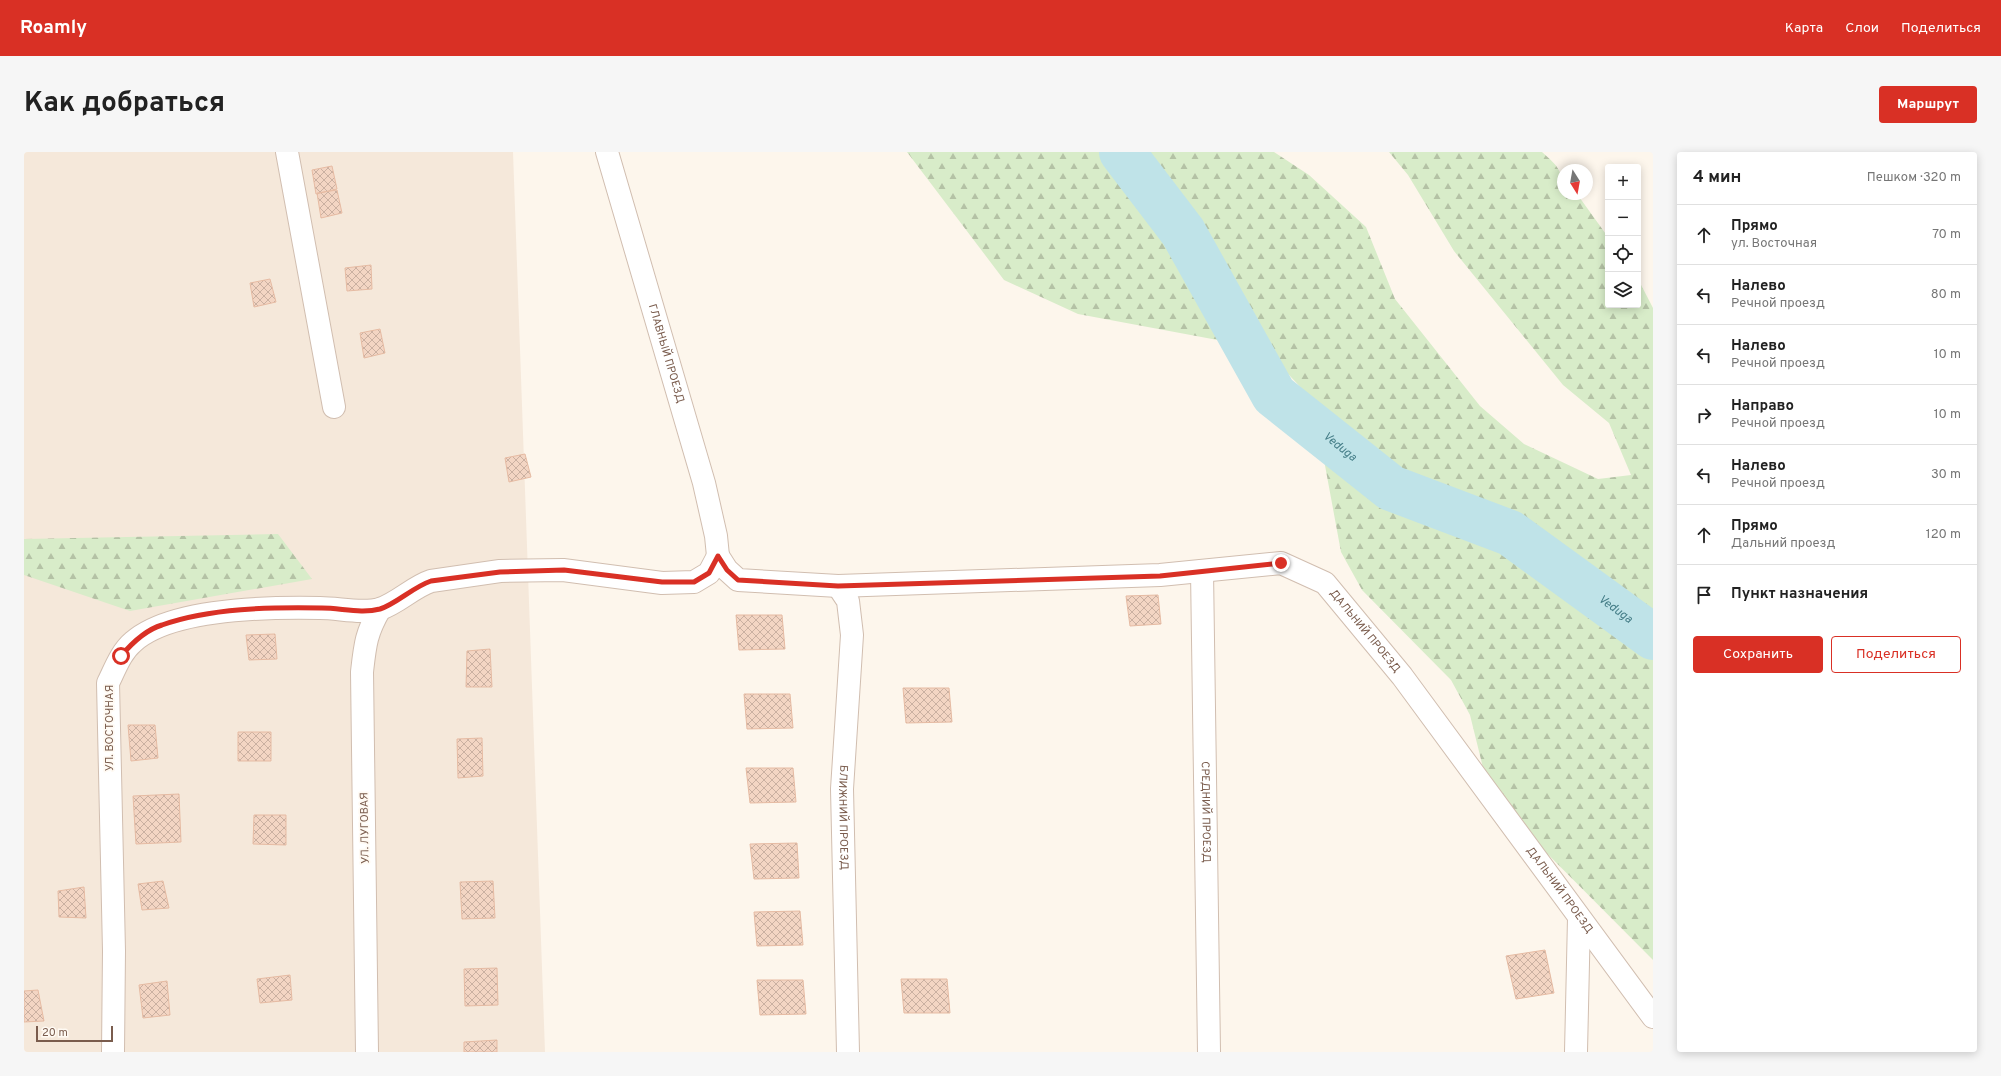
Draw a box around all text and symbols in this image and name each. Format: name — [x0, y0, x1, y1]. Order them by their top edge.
text: Roamly — [20, 16, 87, 40]
text: Карта — [1785, 20, 1823, 37]
text: Слои — [1845, 20, 1879, 37]
text: Поделиться — [1901, 20, 1981, 37]
text: Как добраться — [24, 86, 225, 122]
button: Маршрут — [1879, 86, 1977, 123]
north arrow — [1557, 164, 1593, 200]
map controls — [1605, 164, 1641, 308]
button: + — [1605, 164, 1641, 200]
text: 4 мин — [1693, 167, 1741, 189]
text: Пешком · 320 m — [1867, 170, 1961, 186]
button: − — [1605, 200, 1641, 236]
text: Прямо — [1731, 217, 1778, 236]
icon: ahead — [1693, 224, 1715, 246]
text: 70 m — [1932, 227, 1961, 243]
button: locate — [1605, 236, 1641, 272]
text: ул. Восточная — [1731, 236, 1817, 252]
button: layers — [1605, 272, 1641, 308]
text: Налево — [1731, 277, 1786, 296]
icon: left — [1693, 284, 1715, 306]
text: 80 m — [1931, 287, 1961, 303]
text: Речной проезд — [1731, 296, 1825, 312]
street label: ГЛАВНЫЙ ПРОЕЗД — [645, 302, 687, 405]
text: Налево — [1731, 337, 1786, 356]
icon: left — [1693, 344, 1715, 366]
text: 10 m — [1934, 347, 1961, 363]
text: Речной проезд — [1731, 356, 1825, 372]
text: Направо — [1731, 397, 1794, 416]
icon: right — [1693, 404, 1715, 426]
text: 10 m — [1934, 407, 1961, 423]
text: Речной проезд — [1731, 416, 1825, 432]
water label: Veduga — [1319, 429, 1360, 466]
text: Налево — [1731, 457, 1786, 476]
icon: left — [1693, 464, 1715, 486]
text: 30 m — [1931, 467, 1961, 483]
text: Речной проезд — [1731, 476, 1825, 492]
text: Прямо — [1731, 517, 1778, 536]
icon: ahead — [1693, 524, 1715, 546]
text: 120 m — [1926, 527, 1961, 543]
text: Дальний проезд — [1731, 536, 1835, 552]
route end — [1272, 554, 1290, 572]
icon: arrive — [1693, 584, 1715, 606]
text: Пункт назначения — [1731, 585, 1868, 604]
street label: ДАЛЬНИЙ ПРОЕЗД — [1326, 587, 1403, 676]
water label: Veduga — [1595, 592, 1636, 628]
button: Сохранить — [1693, 636, 1823, 673]
button: Поделиться — [1831, 636, 1961, 673]
route start — [112, 647, 130, 665]
street label: УЛ. ВОСТОЧНАЯ — [103, 685, 117, 771]
street label: СРЕДНИЙ ПРОЕЗД — [1198, 761, 1214, 863]
street label: БЛИЖНИЙ ПРОЕЗД — [835, 764, 851, 870]
street label: УЛ. ЛУГОВАЯ — [357, 792, 373, 864]
street label: ДАЛЬНИЙ ПРОЕЗД — [1523, 844, 1596, 936]
scale bar — [36, 1024, 113, 1043]
text: 20 m — [42, 1026, 68, 1040]

